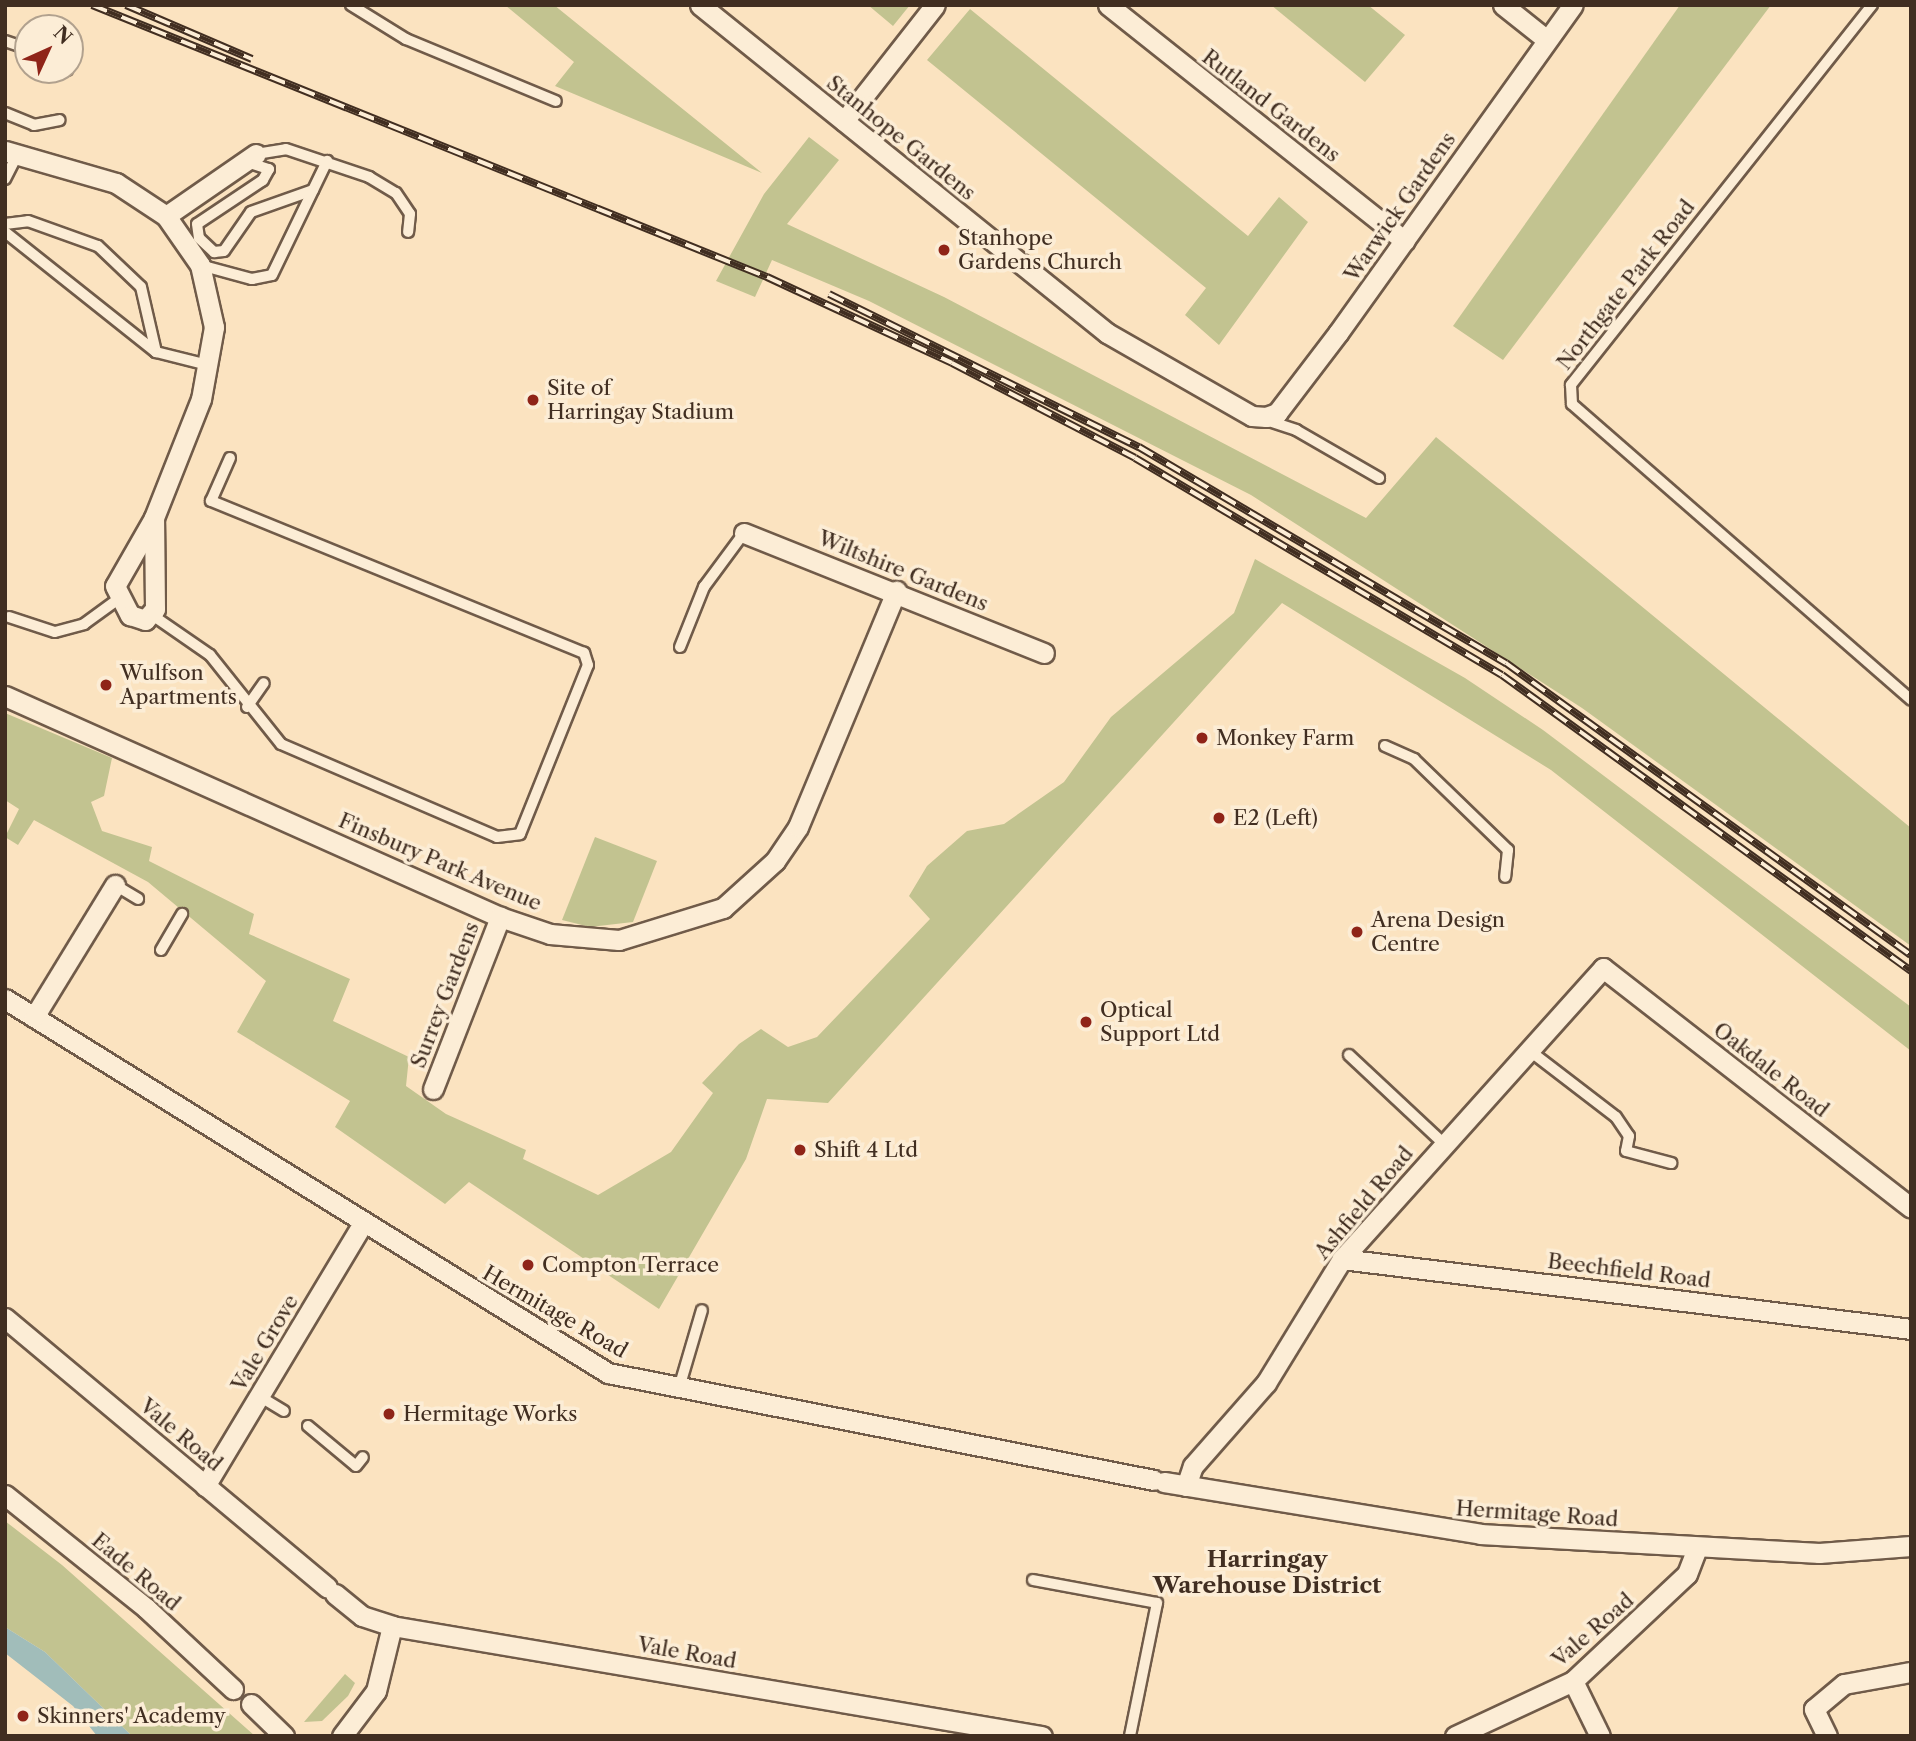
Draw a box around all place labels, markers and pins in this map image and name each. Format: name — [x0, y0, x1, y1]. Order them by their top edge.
place label: Stanhope Gardens Church — [958, 225, 1122, 275]
marker: Stanhope Gardens Church — [936, 242, 952, 258]
place label: Site of Harringay Stadium — [547, 375, 735, 425]
marker: Site of Harringay Stadium — [525, 392, 541, 408]
place label: Wulfson Apartments — [120, 660, 237, 710]
marker: Wulfson Apartments — [98, 677, 114, 693]
place label: Monkey Farm — [1216, 725, 1355, 751]
marker: Monkey Farm — [1194, 730, 1210, 746]
place label: E2 (Left) — [1233, 805, 1318, 831]
marker: E2 (Left) — [1211, 810, 1227, 826]
place label: Arena Design Centre — [1371, 907, 1505, 957]
marker: Arena Design Centre — [1349, 924, 1365, 940]
place label: Optical Support Ltd — [1100, 997, 1220, 1047]
marker: Optical Support Ltd — [1078, 1014, 1094, 1030]
place label: Shift 4 Ltd — [814, 1137, 918, 1163]
marker: Shift 4 Ltd — [792, 1142, 808, 1158]
place label: Compton Terrace — [542, 1252, 720, 1278]
marker: Compton Terrace — [520, 1257, 536, 1273]
place label: Hermitage Works — [403, 1401, 578, 1427]
marker: Hermitage Works — [381, 1406, 397, 1422]
place label: Skinners' Academy — [37, 1703, 227, 1729]
marker: Skinners' Academy — [15, 1708, 31, 1724]

